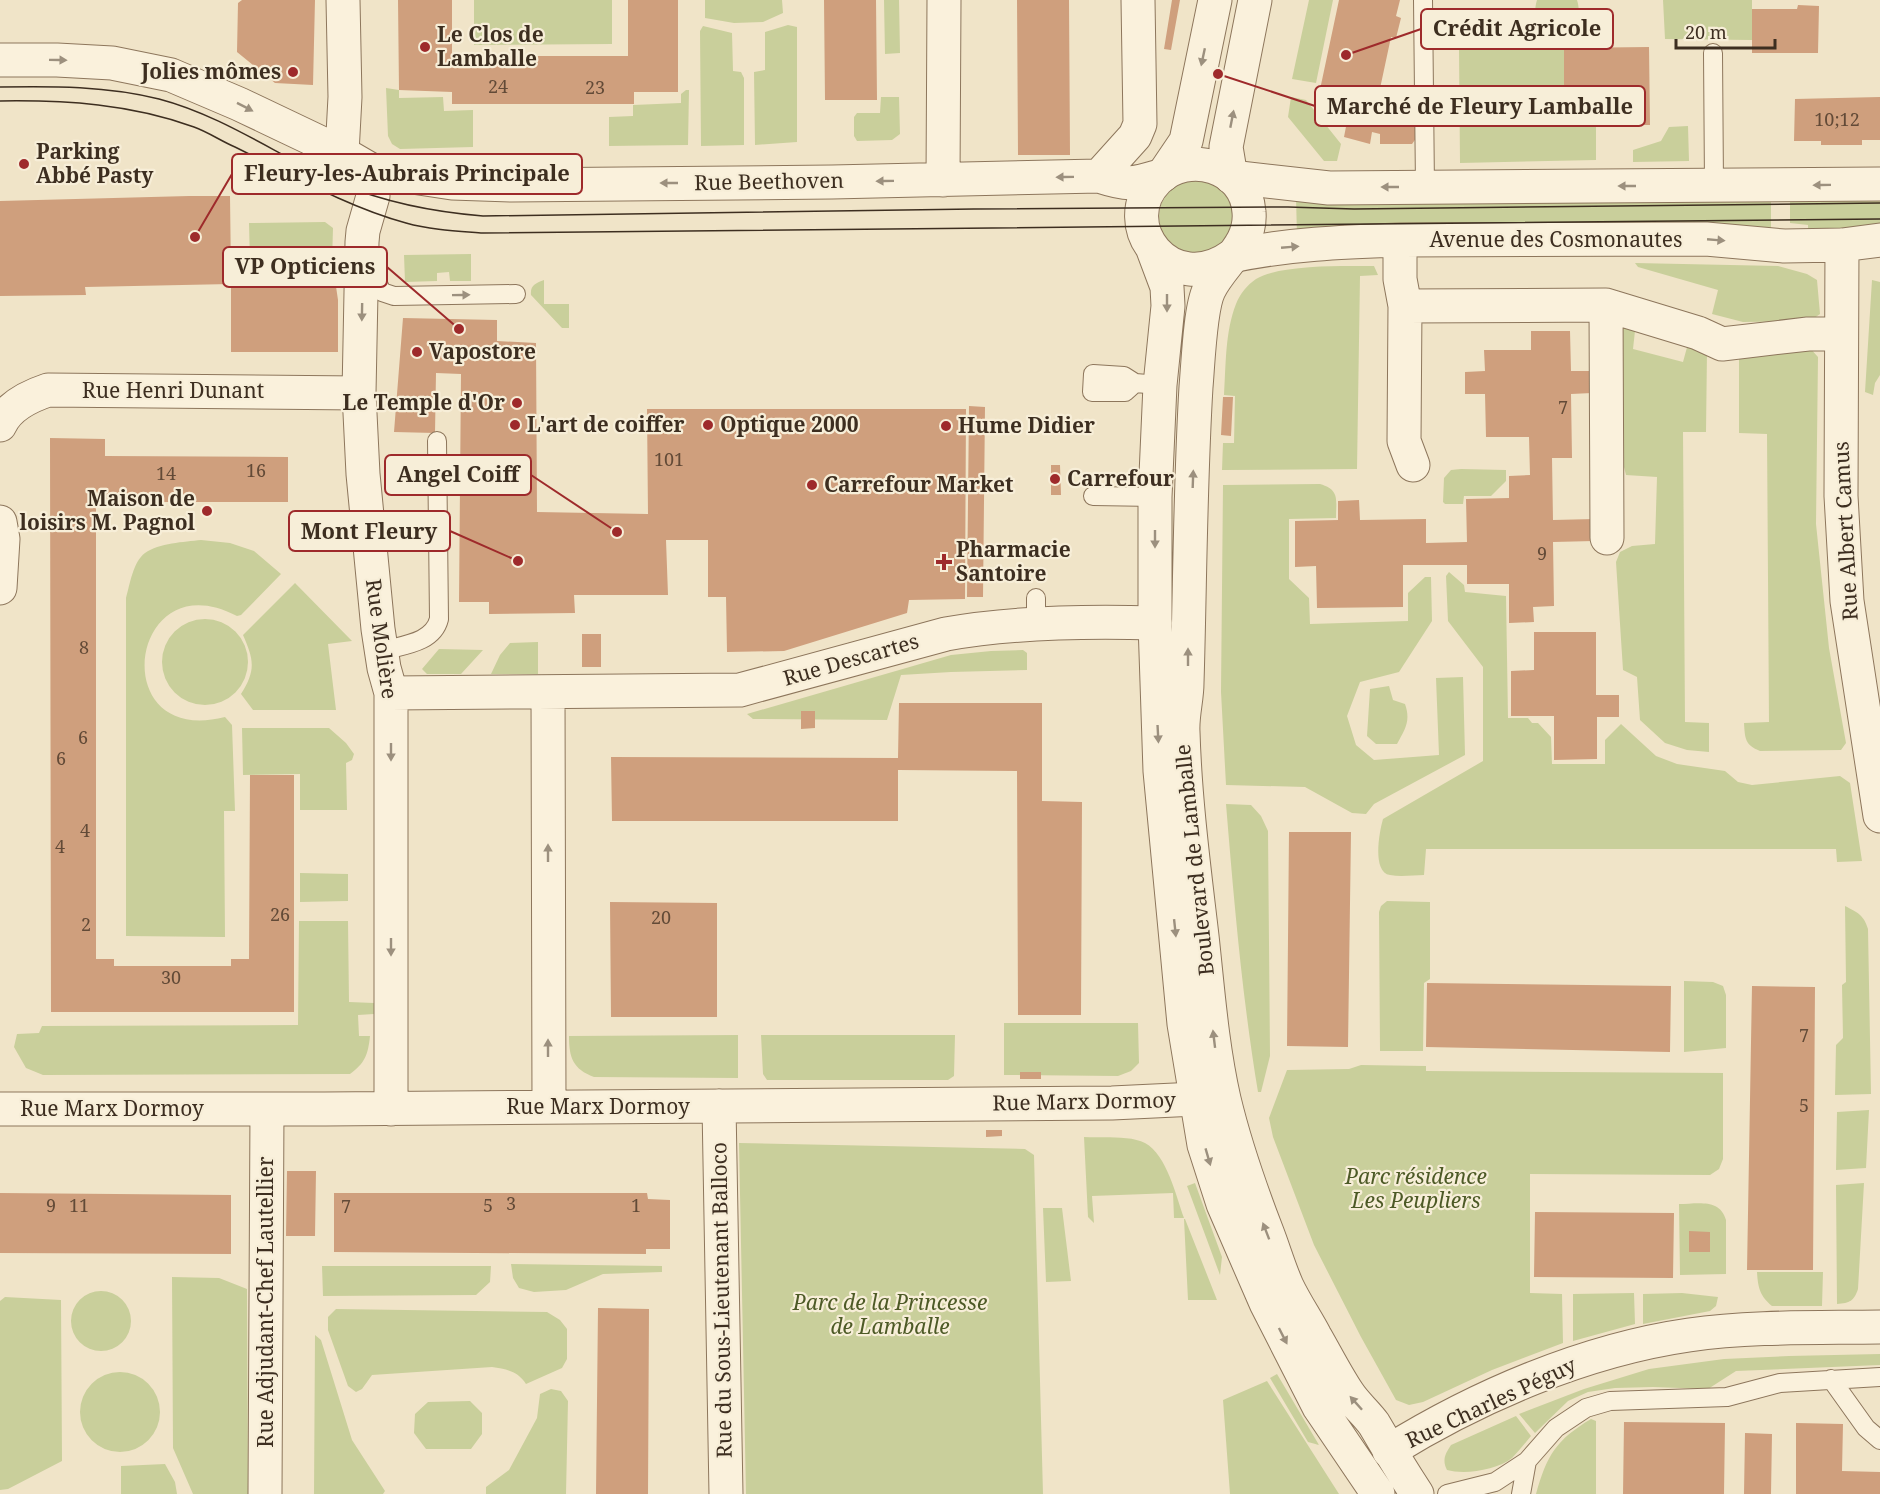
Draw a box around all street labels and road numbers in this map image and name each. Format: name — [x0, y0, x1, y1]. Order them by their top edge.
street label: Rue Beethoven — [694, 166, 844, 196]
street label: Avenue des Cosmonautes — [1430, 225, 1682, 253]
street label: Rue Henri Dunant — [82, 376, 264, 404]
street label: Rue Albert Camus — [1826, 441, 1864, 621]
street label: Rue Molière — [360, 577, 404, 701]
street label: Rue Descartes — [780, 626, 922, 692]
street label: Boulevard de Lamballe — [1168, 743, 1220, 977]
street label: Rue Marx Dormoy — [992, 1085, 1176, 1117]
street label: Rue Marx Dormoy — [506, 1092, 690, 1120]
street label: Rue Marx Dormoy — [20, 1094, 204, 1122]
street label: Rue du Sous-Lieutenant Balloco — [704, 1142, 738, 1458]
street label: Rue Adjudant-Chef Lautellier — [251, 1156, 279, 1448]
street label: Rue Charles Péguy — [1401, 1350, 1580, 1454]

